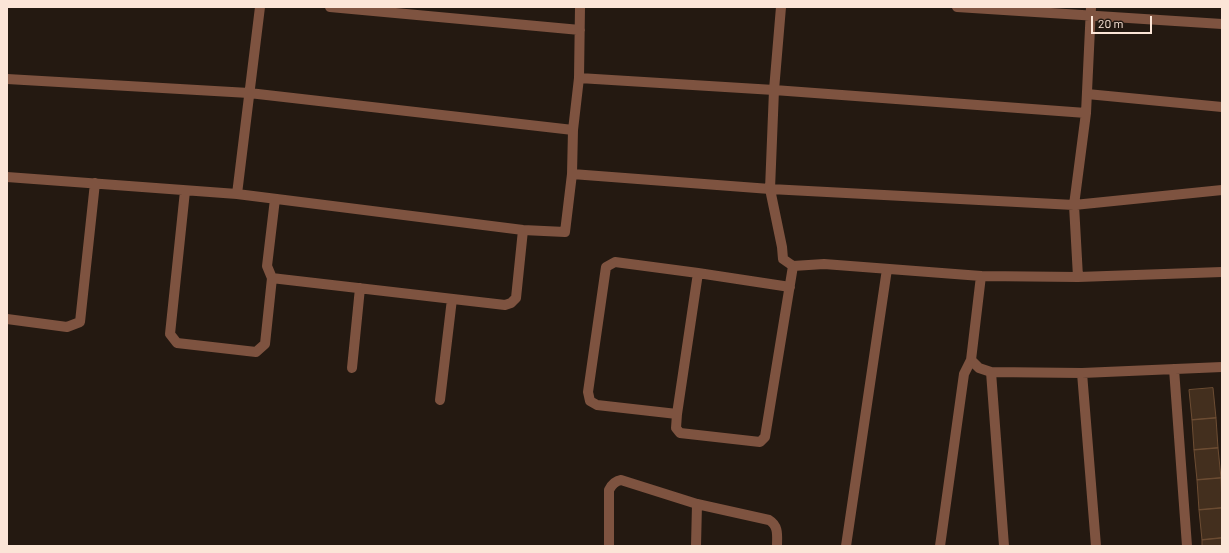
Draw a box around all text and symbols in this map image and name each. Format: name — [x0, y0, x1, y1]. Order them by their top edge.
scale bar — [1093, 8, 1154, 34]
text: 20 m — [1098, 16, 1124, 30]

